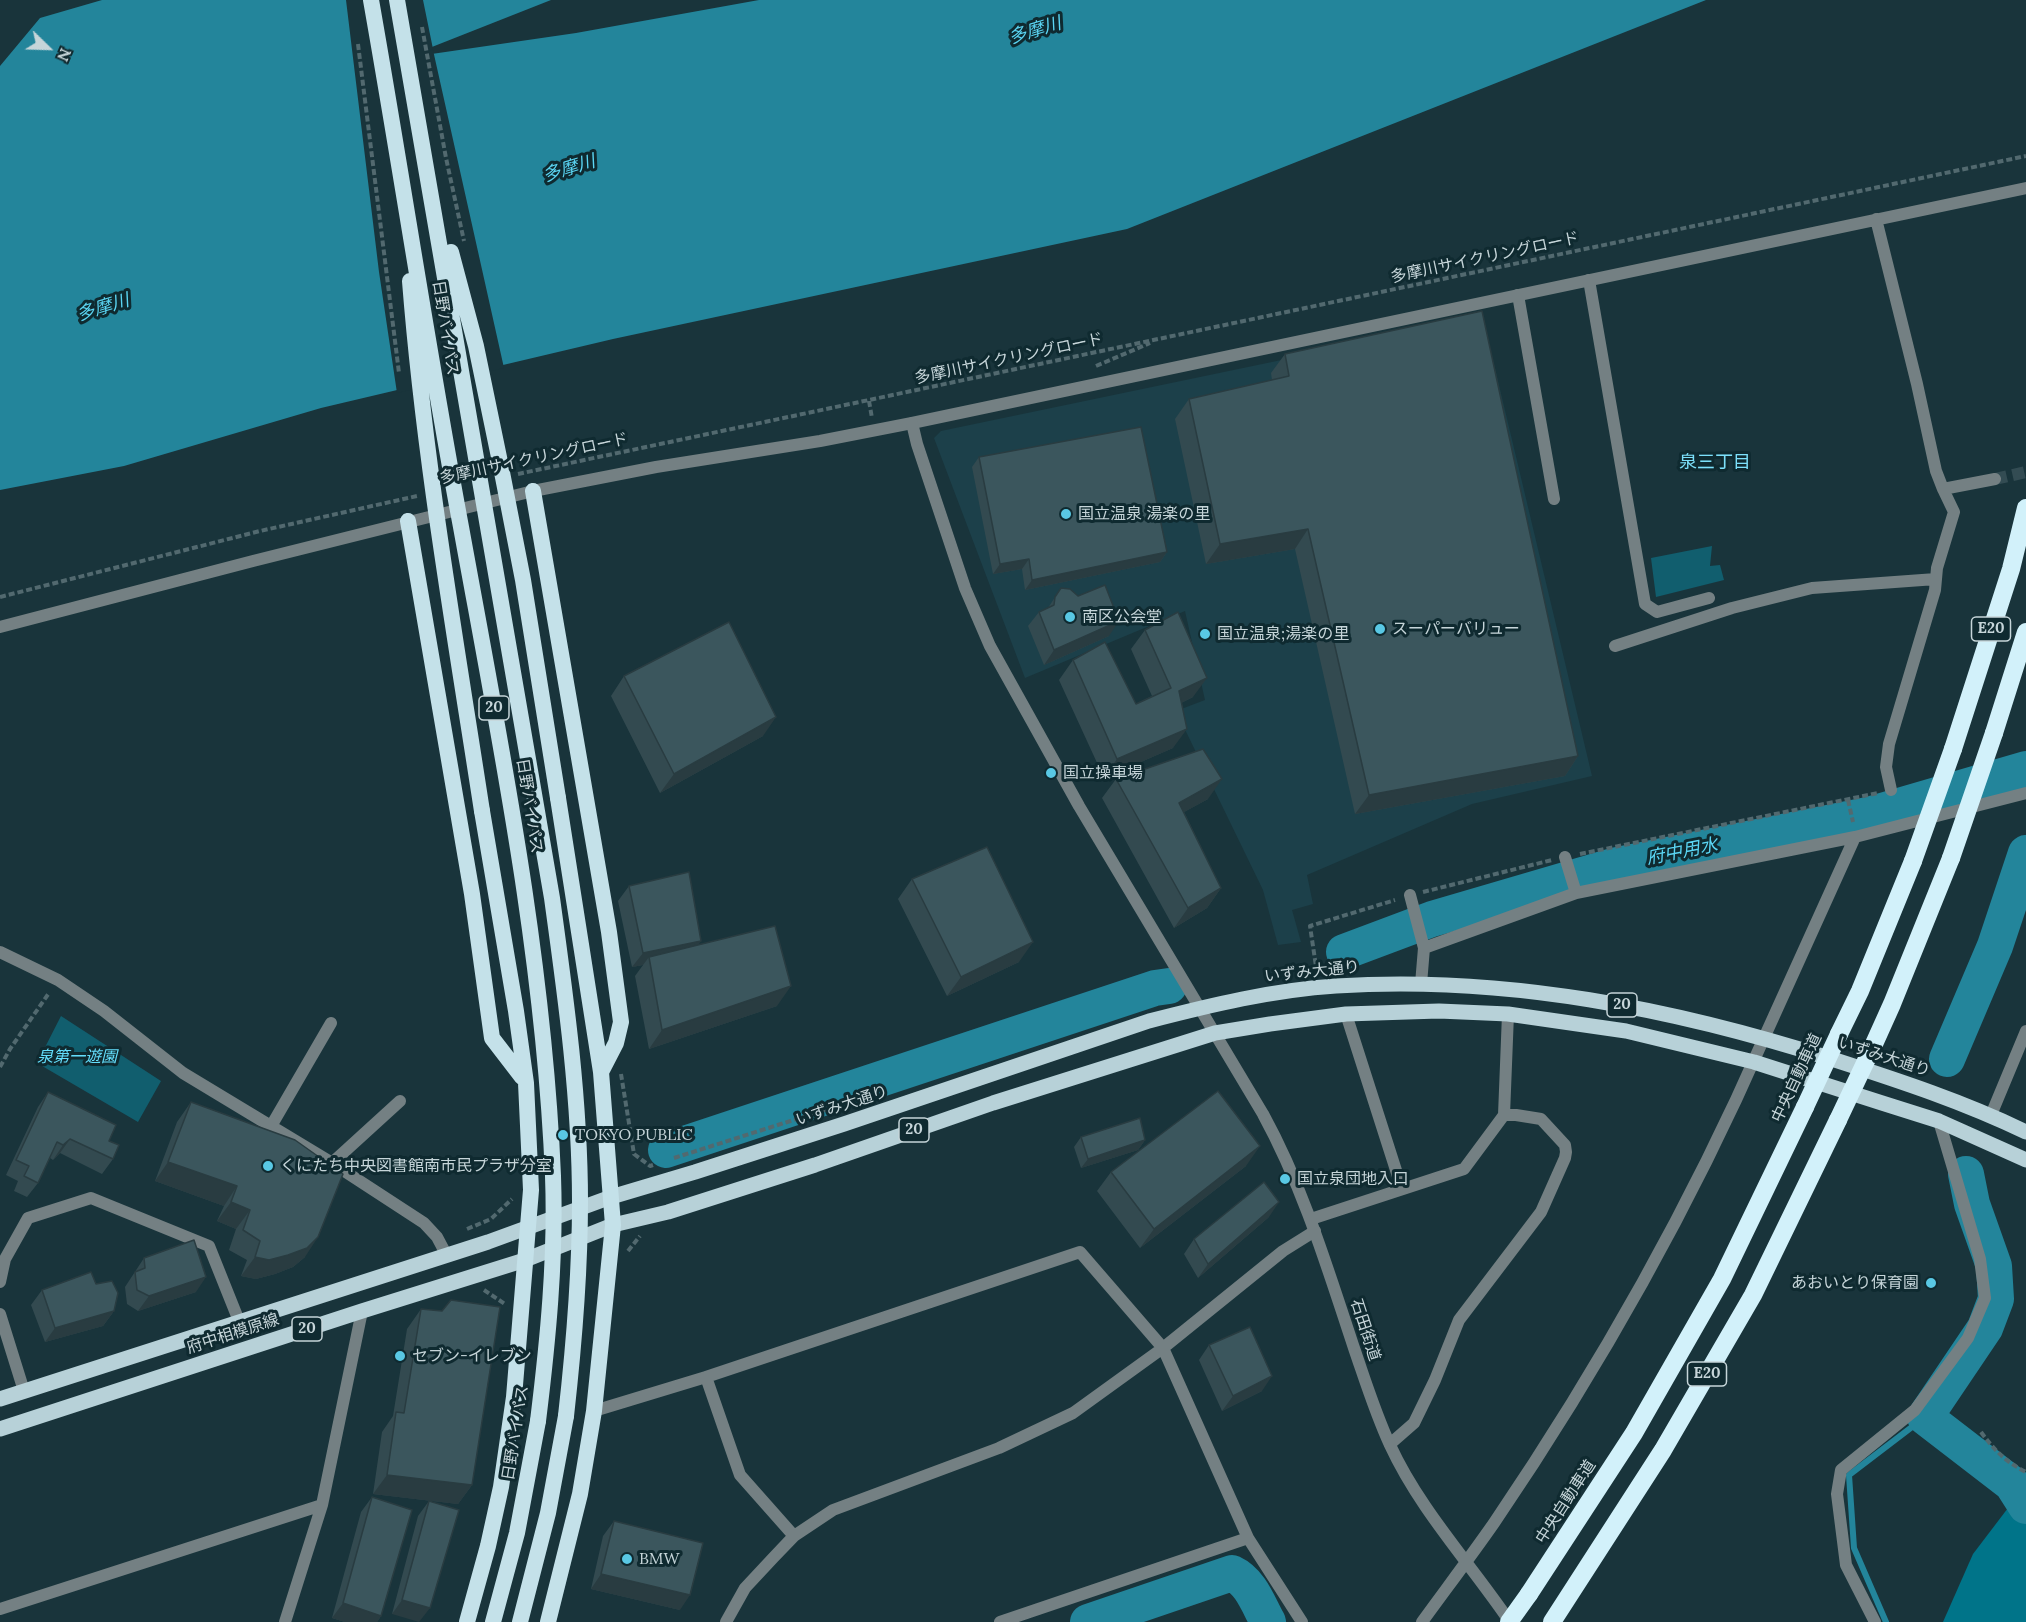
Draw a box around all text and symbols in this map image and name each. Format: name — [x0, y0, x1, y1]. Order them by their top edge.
water label: 多摩川 — [1006, 13, 1064, 49]
north arrow — [18, 18, 78, 78]
text: N — [53, 45, 76, 65]
water label: 多摩川 — [540, 151, 598, 187]
street label: 多摩川サイクリングロード — [1389, 229, 1581, 287]
street label: 日野バイパス — [428, 279, 462, 377]
water label: 多摩川 — [74, 290, 132, 326]
street label: 多摩川サイクリングロード — [913, 330, 1105, 388]
street label: 多摩川サイクリングロード — [438, 430, 630, 488]
district label: 泉三丁目 — [1679, 452, 1751, 474]
place label: 国立温泉 湯楽の里 — [1078, 504, 1210, 524]
marker: 国立温泉 湯楽の里 — [1059, 507, 1073, 521]
place label: 南区公会堂 — [1082, 607, 1162, 627]
marker: 南区公会堂 — [1063, 610, 1077, 624]
road number: E20 — [1972, 617, 2010, 641]
place label: スーパーバリュー — [1392, 619, 1520, 639]
marker: スーパーバリュー — [1373, 622, 1387, 636]
place label: 国立温泉;湯楽の里 — [1217, 624, 1349, 644]
marker: 国立温泉;湯楽の里 — [1198, 627, 1212, 641]
road number: 20 — [479, 696, 509, 720]
street label: 日野バイパス — [512, 757, 546, 855]
place label: 国立操車場 — [1063, 763, 1143, 783]
marker: 国立操車場 — [1044, 766, 1058, 780]
water label: 府中用水 — [1645, 835, 1719, 869]
street label: いずみ大通り — [1263, 957, 1361, 987]
road number: 20 — [1607, 993, 1637, 1017]
street label: 中央自動車道 — [1768, 1030, 1826, 1126]
street label: いずみ大通り — [1835, 1033, 1933, 1081]
park label: 泉第一遊園 — [37, 1047, 117, 1067]
street label: いずみ大通り — [793, 1082, 891, 1130]
road number: 20 — [899, 1118, 929, 1142]
place label: TOKYO PUBLIC — [575, 1125, 693, 1145]
marker: TOKYO PUBLIC — [556, 1128, 570, 1142]
place label: くにたち中央図書館南市民プラザ分室 — [280, 1156, 552, 1176]
marker: くにたち中央図書館南市民プラザ分室 — [261, 1159, 275, 1173]
place label: 国立泉団地入口 — [1297, 1169, 1409, 1189]
marker: 国立泉団地入口 — [1278, 1172, 1292, 1186]
place label: あおいとり保育園 — [1791, 1273, 1919, 1293]
marker: あおいとり保育園 — [1924, 1276, 1938, 1290]
street label: 石田街道 — [1346, 1297, 1384, 1363]
street label: 府中相模原線 — [184, 1310, 282, 1358]
road number: 20 — [292, 1317, 322, 1341]
place label: セブン-イレブン — [412, 1346, 532, 1366]
marker: セブン-イレブン — [393, 1349, 407, 1363]
road number: E20 — [1688, 1362, 1726, 1386]
street label: 日野バイパス — [499, 1384, 533, 1482]
street label: 中央自動車道 — [1532, 1457, 1600, 1547]
place label: BMW — [639, 1549, 679, 1569]
marker: BMW — [620, 1552, 634, 1566]

